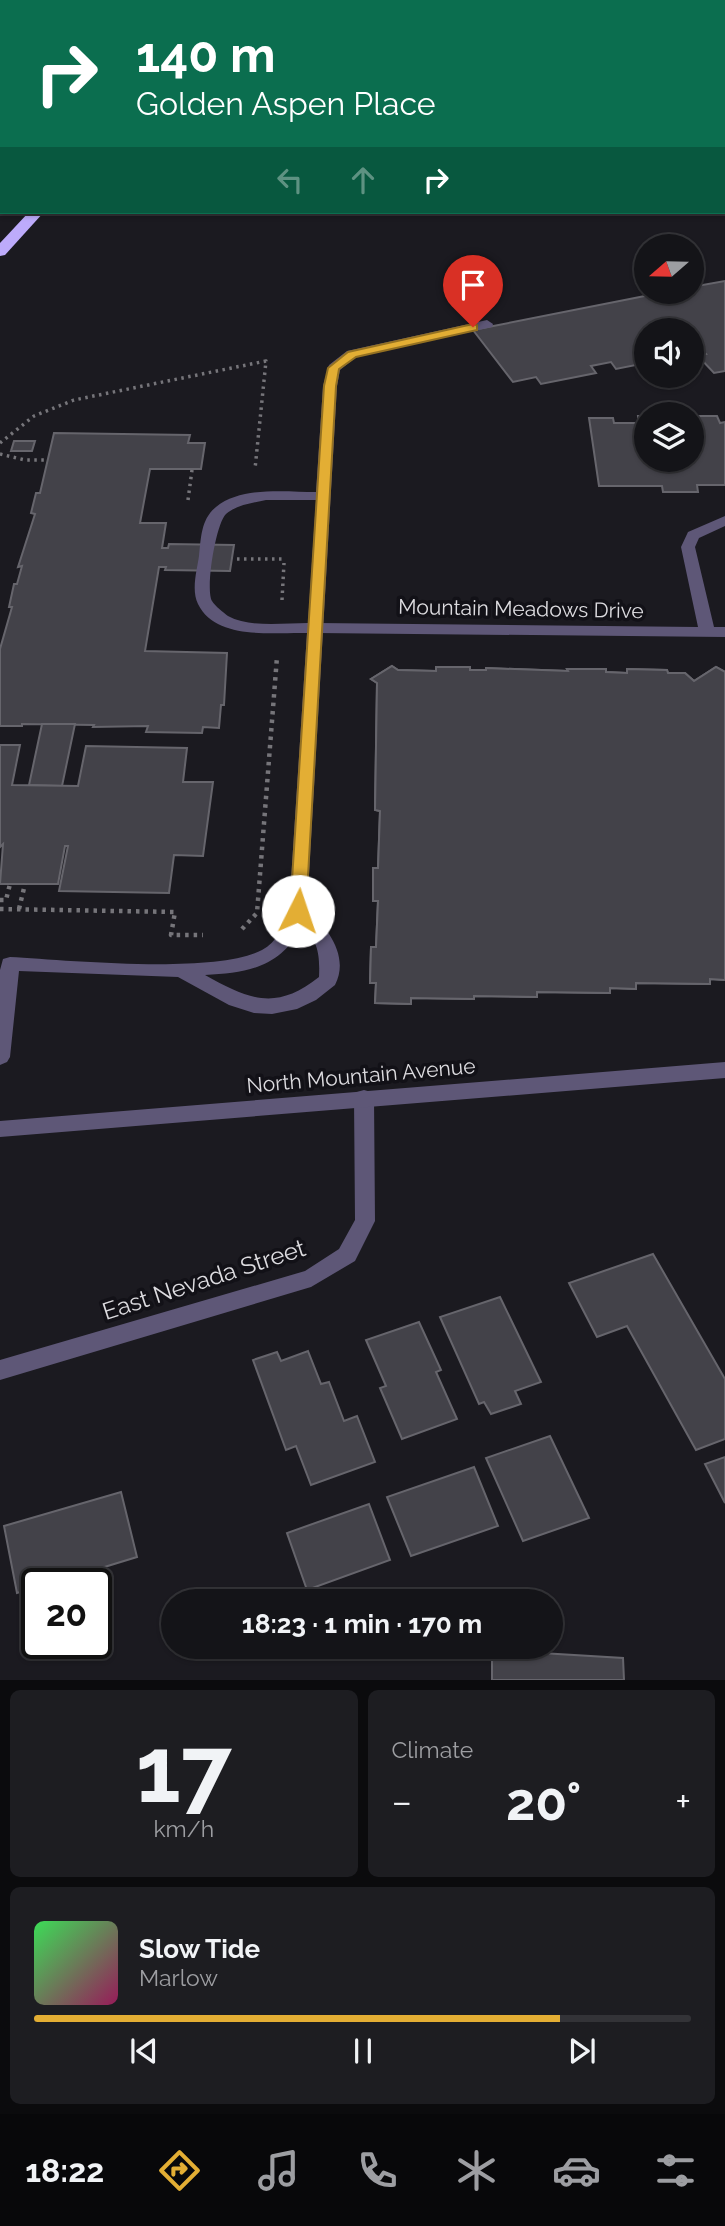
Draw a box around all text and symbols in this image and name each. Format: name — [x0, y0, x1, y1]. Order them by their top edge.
text: 140 m — [136, 26, 276, 83]
icon: right — [21, 28, 112, 119]
text: Golden Aspen Place — [136, 85, 436, 122]
icon: left — [271, 161, 309, 199]
icon: ahead — [344, 161, 382, 199]
icon: right — [417, 161, 455, 199]
north arrow — [634, 234, 704, 304]
map controls — [634, 234, 704, 472]
pin — [443, 255, 503, 327]
icon: arrive — [454, 266, 492, 304]
button: sound — [634, 318, 704, 388]
button: layers — [634, 402, 704, 472]
street label: Mountain Meadows Drive — [398, 594, 644, 623]
position arrow — [261, 874, 335, 948]
street label: North Mountain Avenue — [246, 1053, 476, 1098]
street label: East Nevada Street — [99, 1233, 309, 1326]
speed limit sign: 20 — [21, 1568, 112, 1659]
text: 18:23 · 1 min · 170 m — [242, 1609, 482, 1639]
text: 17 — [136, 1716, 232, 1823]
text: Climate — [392, 1736, 473, 1763]
text: 20° — [506, 1771, 581, 1832]
text: − — [392, 1779, 412, 1824]
text: + — [675, 1779, 691, 1824]
text: km/h — [153, 1815, 214, 1842]
text: Slow Tide — [139, 1934, 260, 1964]
text: Marlow — [139, 1964, 218, 1991]
icon: previous — [125, 2032, 163, 2070]
icon: pause — [344, 2032, 382, 2070]
icon: next — [563, 2032, 601, 2070]
icon: directions — [155, 2146, 204, 2195]
icon: music — [254, 2146, 303, 2195]
icon: phone — [353, 2146, 402, 2195]
icon: climate — [452, 2146, 501, 2195]
icon: car — [552, 2146, 601, 2195]
icon: filters — [651, 2146, 700, 2195]
text: 18:22 — [25, 2152, 104, 2189]

